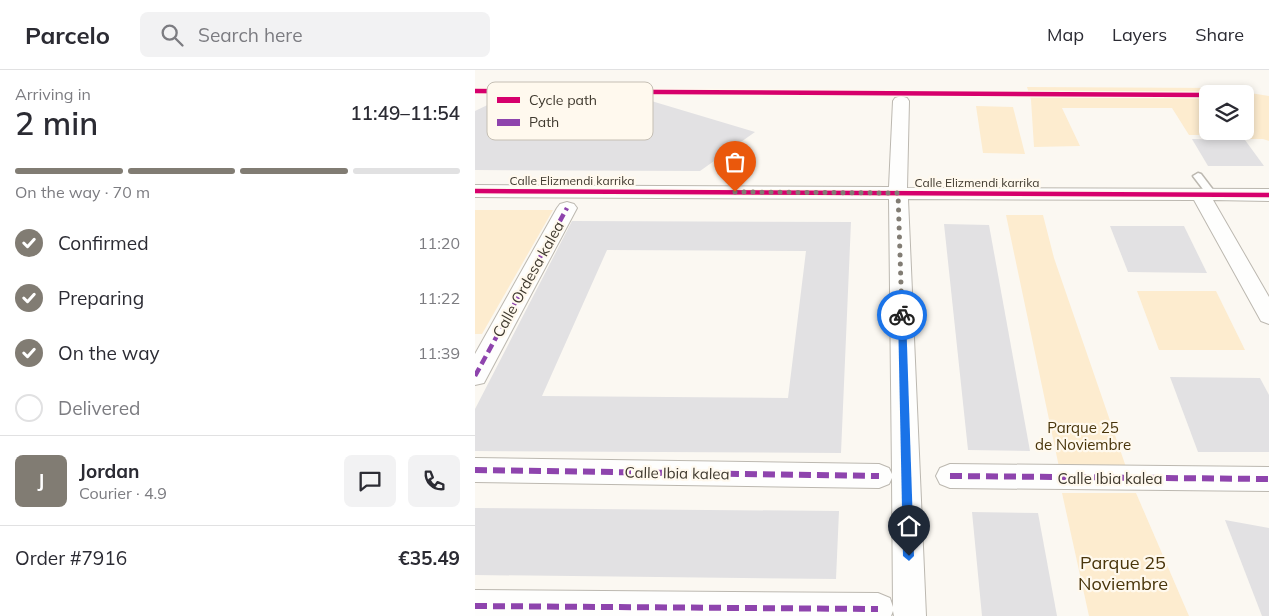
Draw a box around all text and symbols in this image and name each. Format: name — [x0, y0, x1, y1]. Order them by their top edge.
search box — [140, 12, 490, 57]
text: Parcelo — [25, 20, 110, 50]
icon: search — [158, 21, 186, 49]
text: Search here — [198, 23, 302, 47]
text: Map — [1047, 23, 1084, 46]
text: Layers — [1112, 23, 1167, 46]
text: Share — [1195, 23, 1244, 46]
legend — [487, 82, 653, 140]
text: Arriving in — [15, 84, 91, 104]
map controls — [1199, 85, 1254, 140]
button: layers — [1199, 85, 1254, 140]
text: Cycle path — [529, 91, 597, 109]
text: 11:49–11:54 — [350, 101, 460, 125]
text: 2 min — [15, 103, 98, 143]
text: Path — [529, 113, 559, 131]
pin — [714, 141, 756, 192]
icon: bag — [721, 148, 749, 176]
street label: Calle Elizmendi karrika — [509, 173, 635, 188]
street label: Calle Elizmendi karrika — [914, 175, 1040, 190]
text: On the way · 70 m — [15, 182, 150, 202]
street label: Calle Ordesa kalea — [488, 218, 568, 340]
icon: check — [15, 229, 43, 257]
text: Confirmed — [58, 231, 149, 255]
text: 11:20 — [418, 233, 460, 253]
icon: check — [15, 284, 43, 312]
text: Preparing — [58, 286, 144, 310]
text: 11:22 — [418, 288, 460, 308]
courier — [877, 290, 927, 340]
icon: bike — [888, 301, 916, 329]
icon: check — [15, 339, 43, 367]
text: On the way — [58, 341, 160, 365]
text: 11:39 — [418, 343, 460, 363]
text: Delivered — [58, 396, 140, 420]
park label: Parque 25 de Noviembre — [1035, 418, 1131, 454]
button: chat — [344, 455, 396, 507]
button: phone — [408, 455, 460, 507]
text: Jordan — [79, 459, 139, 483]
street label: Calle Ibia kalea — [624, 463, 730, 483]
text: J — [38, 469, 44, 493]
street label: Calle Ibia kalea — [1058, 469, 1162, 488]
text: Courier · 4.9 — [79, 483, 167, 503]
pin — [888, 505, 930, 556]
icon: home — [895, 512, 923, 540]
text: Order #7916 — [15, 546, 127, 570]
text: €35.49 — [398, 546, 460, 570]
park label: Parque 25 Noviembre — [1078, 551, 1168, 595]

